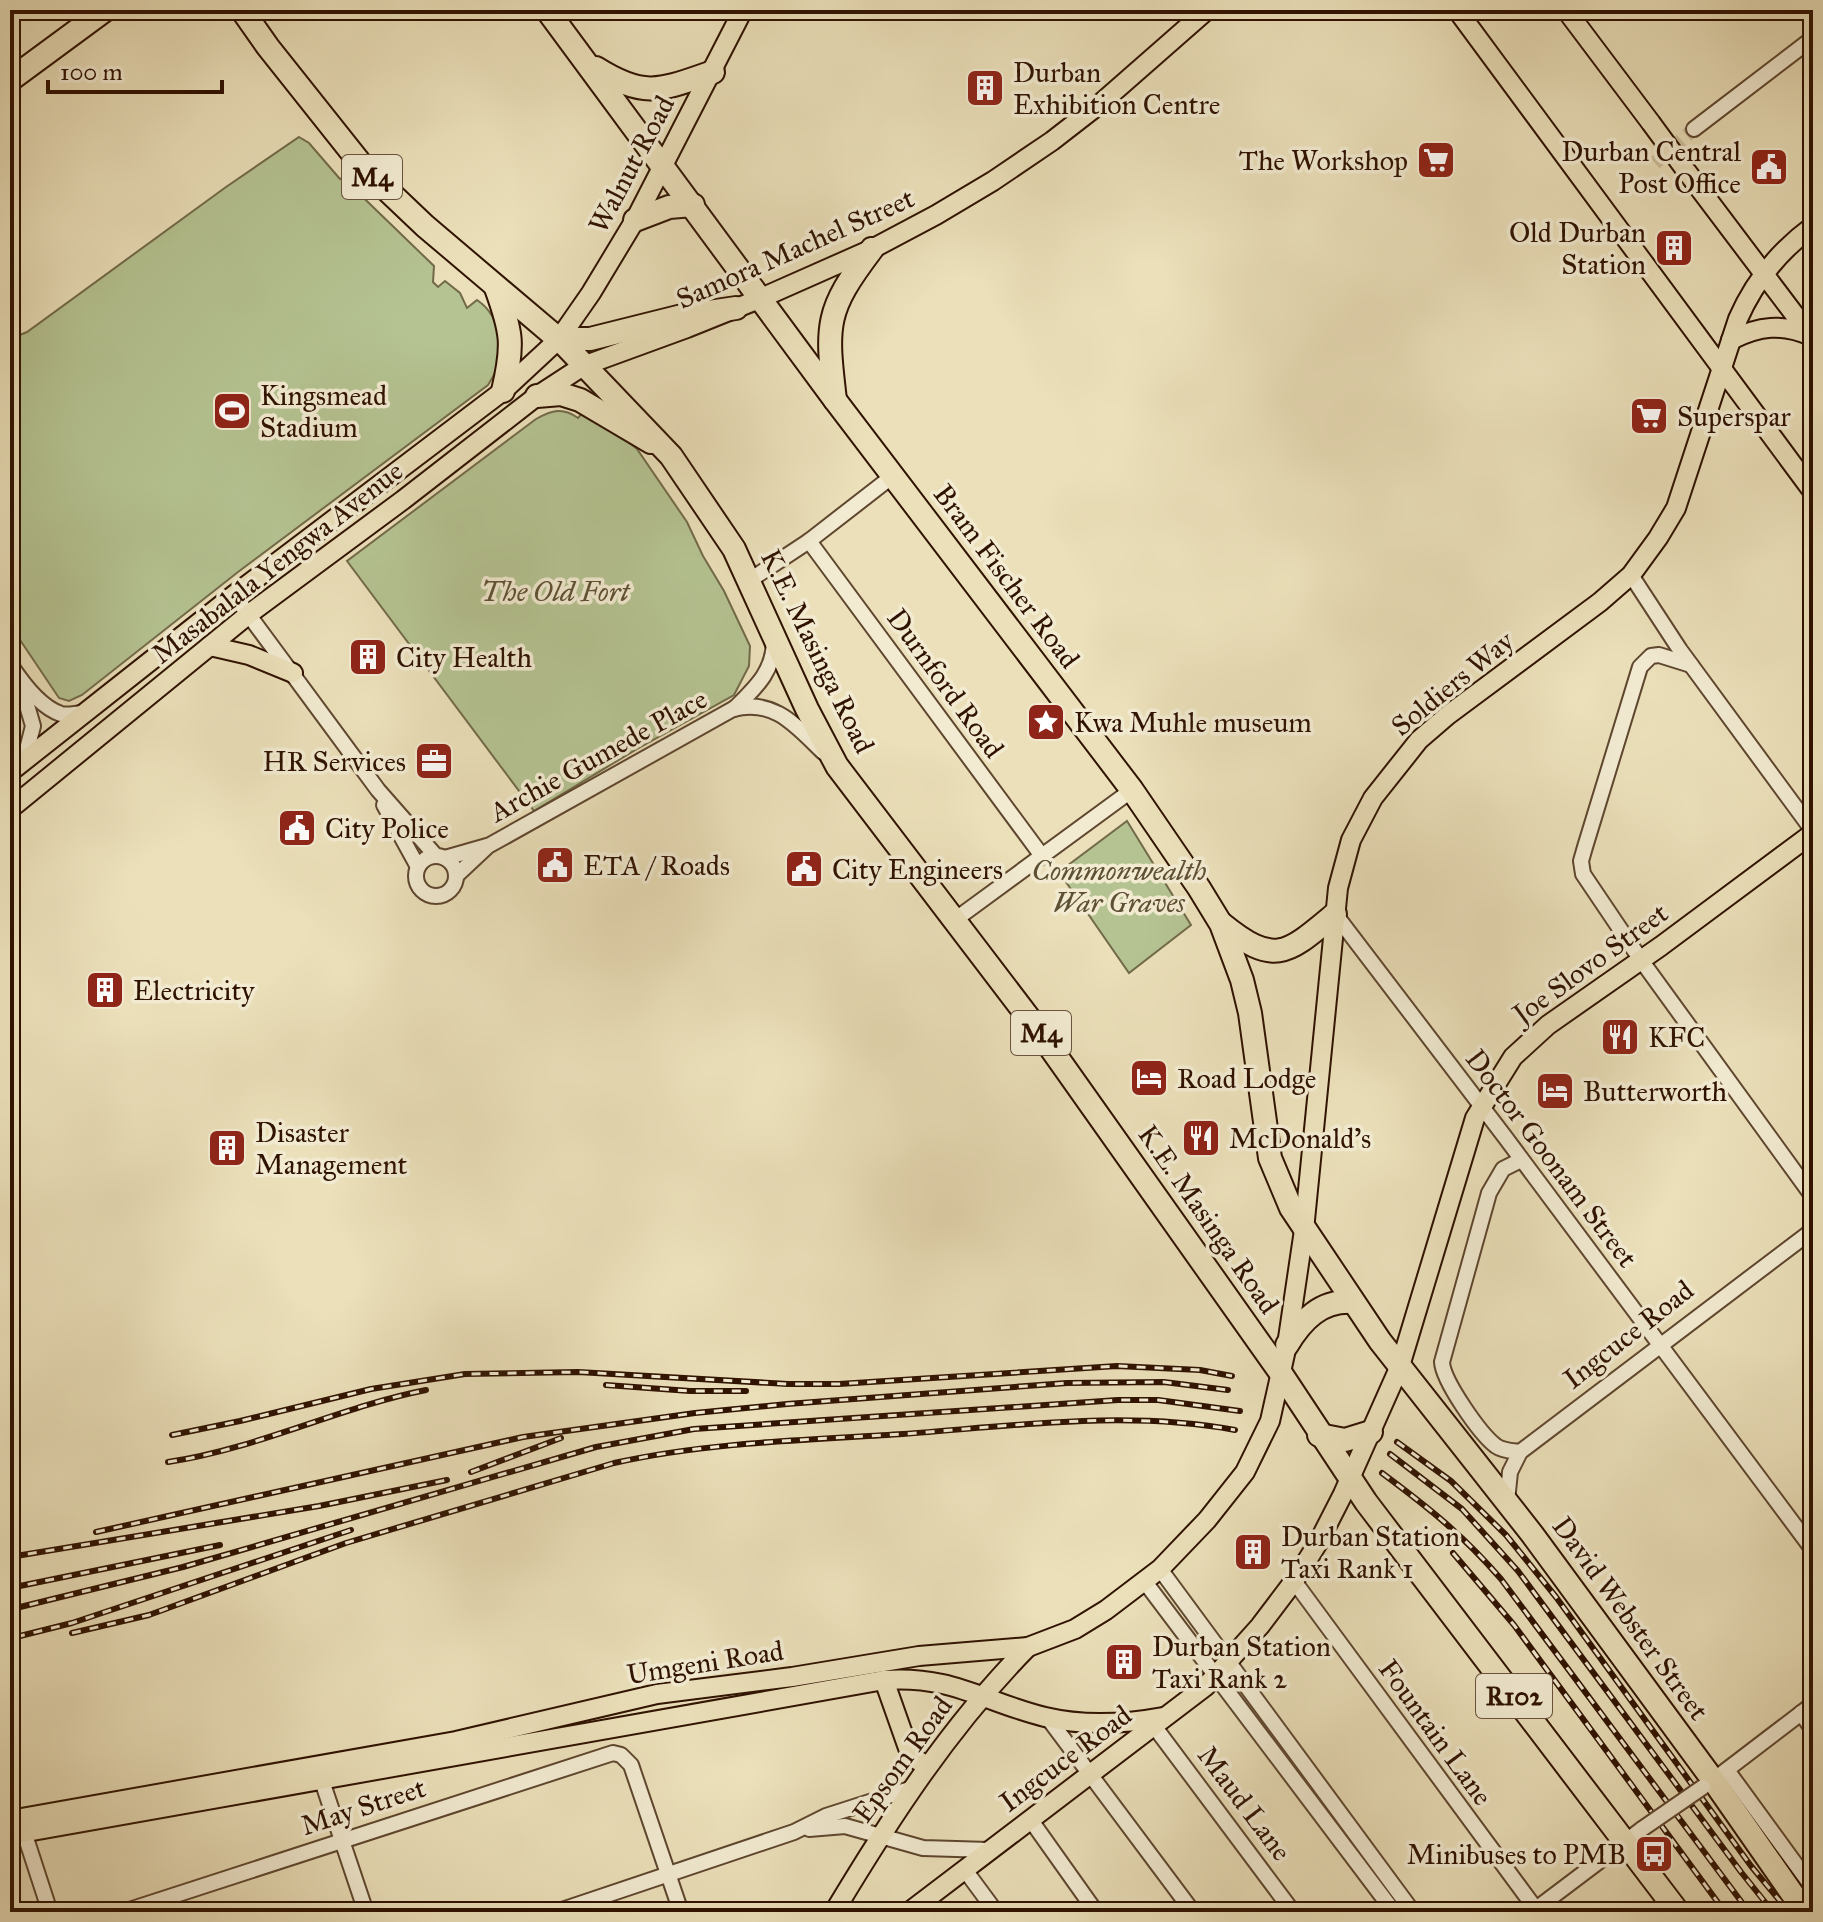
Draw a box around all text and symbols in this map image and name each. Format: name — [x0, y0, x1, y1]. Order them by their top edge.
scale bar — [48, 44, 222, 94]
place label: Durban Exhibition Centre — [1013, 55, 1220, 122]
text: 100 m — [60, 57, 123, 87]
building icon: Durban Exhibition Centre — [964, 67, 1006, 109]
street label: Walnut Road — [581, 90, 682, 239]
place label: Durban Central Post Office — [1561, 134, 1741, 201]
supermarket icon: The Workshop — [1415, 139, 1457, 181]
place label: The Workshop — [1239, 143, 1408, 178]
public building icon: Durban Central Post Office — [1748, 146, 1790, 188]
road number: M4 — [342, 155, 402, 199]
street label: Samora Machel Street — [671, 180, 920, 317]
place label: Old Durban Station — [1509, 215, 1646, 282]
building icon: Old Durban Station — [1653, 227, 1695, 269]
place label: Kingsmead Stadium — [260, 378, 387, 445]
sports icon: Kingsmead Stadium — [211, 390, 253, 432]
supermarket icon: Superspar — [1628, 395, 1670, 437]
place label: Superspar — [1677, 399, 1791, 434]
street label: Masabalala Yengwa Avenue — [145, 453, 410, 671]
street label: Bram Fischer Road — [926, 477, 1087, 675]
street label: K.E. Masinga Road — [753, 544, 882, 759]
park label: The Old Fort — [481, 574, 631, 609]
street label: Durnford Road — [880, 602, 1012, 765]
street label: Soldiers Way — [1384, 623, 1521, 743]
building icon: City Health — [347, 636, 389, 678]
place label: City Health — [396, 640, 533, 675]
street label: Archie Gumede Place — [483, 681, 713, 830]
place icon: Kwa Muhle museum — [1025, 701, 1067, 743]
place label: Kwa Muhle museum — [1074, 705, 1312, 740]
office icon: HR Services — [413, 740, 455, 782]
place label: HR Services — [263, 744, 406, 779]
public building icon: City Police — [276, 807, 318, 849]
place label: City Police — [325, 811, 449, 846]
public building icon: ETA / Roads — [534, 844, 576, 886]
place label: ETA / Roads — [583, 848, 730, 883]
public building icon: City Engineers — [783, 848, 825, 890]
place label: City Engineers — [832, 852, 1003, 887]
park label: Commonwealth War Graves — [1032, 853, 1207, 920]
street label: Joe Slovo Street — [1503, 895, 1675, 1033]
building icon: Electricity — [84, 969, 126, 1011]
place label: Electricity — [133, 973, 255, 1008]
road number: M4 — [1011, 1011, 1071, 1055]
restaurant icon: KFC — [1599, 1016, 1641, 1058]
place label: KFC — [1648, 1020, 1705, 1055]
street label: Doctor Goonam Street — [1458, 1042, 1645, 1274]
hotel icon: Road Lodge — [1128, 1057, 1170, 1099]
place label: Road Lodge — [1177, 1061, 1316, 1096]
hotel icon: Butterworth — [1534, 1070, 1576, 1112]
place label: Butterworth — [1583, 1074, 1727, 1109]
place label: Disaster Management — [255, 1115, 408, 1182]
restaurant icon: McDonald's — [1180, 1117, 1222, 1159]
street label: K.E. Masinga Road — [1130, 1118, 1287, 1320]
place label: McDonald's — [1229, 1121, 1371, 1156]
building icon: Disaster Management — [206, 1127, 248, 1169]
street label: Ingcuce Road — [1556, 1273, 1701, 1396]
street label: David Webster Street — [1545, 1510, 1716, 1727]
place label: Durban Station Taxi Rank 1 — [1281, 1519, 1460, 1586]
building icon: Durban Station Taxi Rank 1 — [1232, 1531, 1274, 1573]
place label: Durban Station Taxi Rank 2 — [1152, 1629, 1331, 1696]
street label: Umgeni Road — [624, 1633, 786, 1692]
building icon: Durban Station Taxi Rank 2 — [1103, 1641, 1145, 1683]
street label: Fountain Lane — [1371, 1652, 1500, 1812]
road number: R102 — [1476, 1674, 1552, 1718]
street label: Epsom Road — [845, 1689, 960, 1829]
street label: Ingcuce Road — [992, 1697, 1138, 1819]
street label: Maud Lane — [1190, 1739, 1299, 1868]
street label: May Street — [296, 1770, 430, 1843]
bus stop icon: Minibuses to PMB — [1633, 1833, 1675, 1875]
place label: Minibuses to PMB — [1407, 1837, 1626, 1872]

